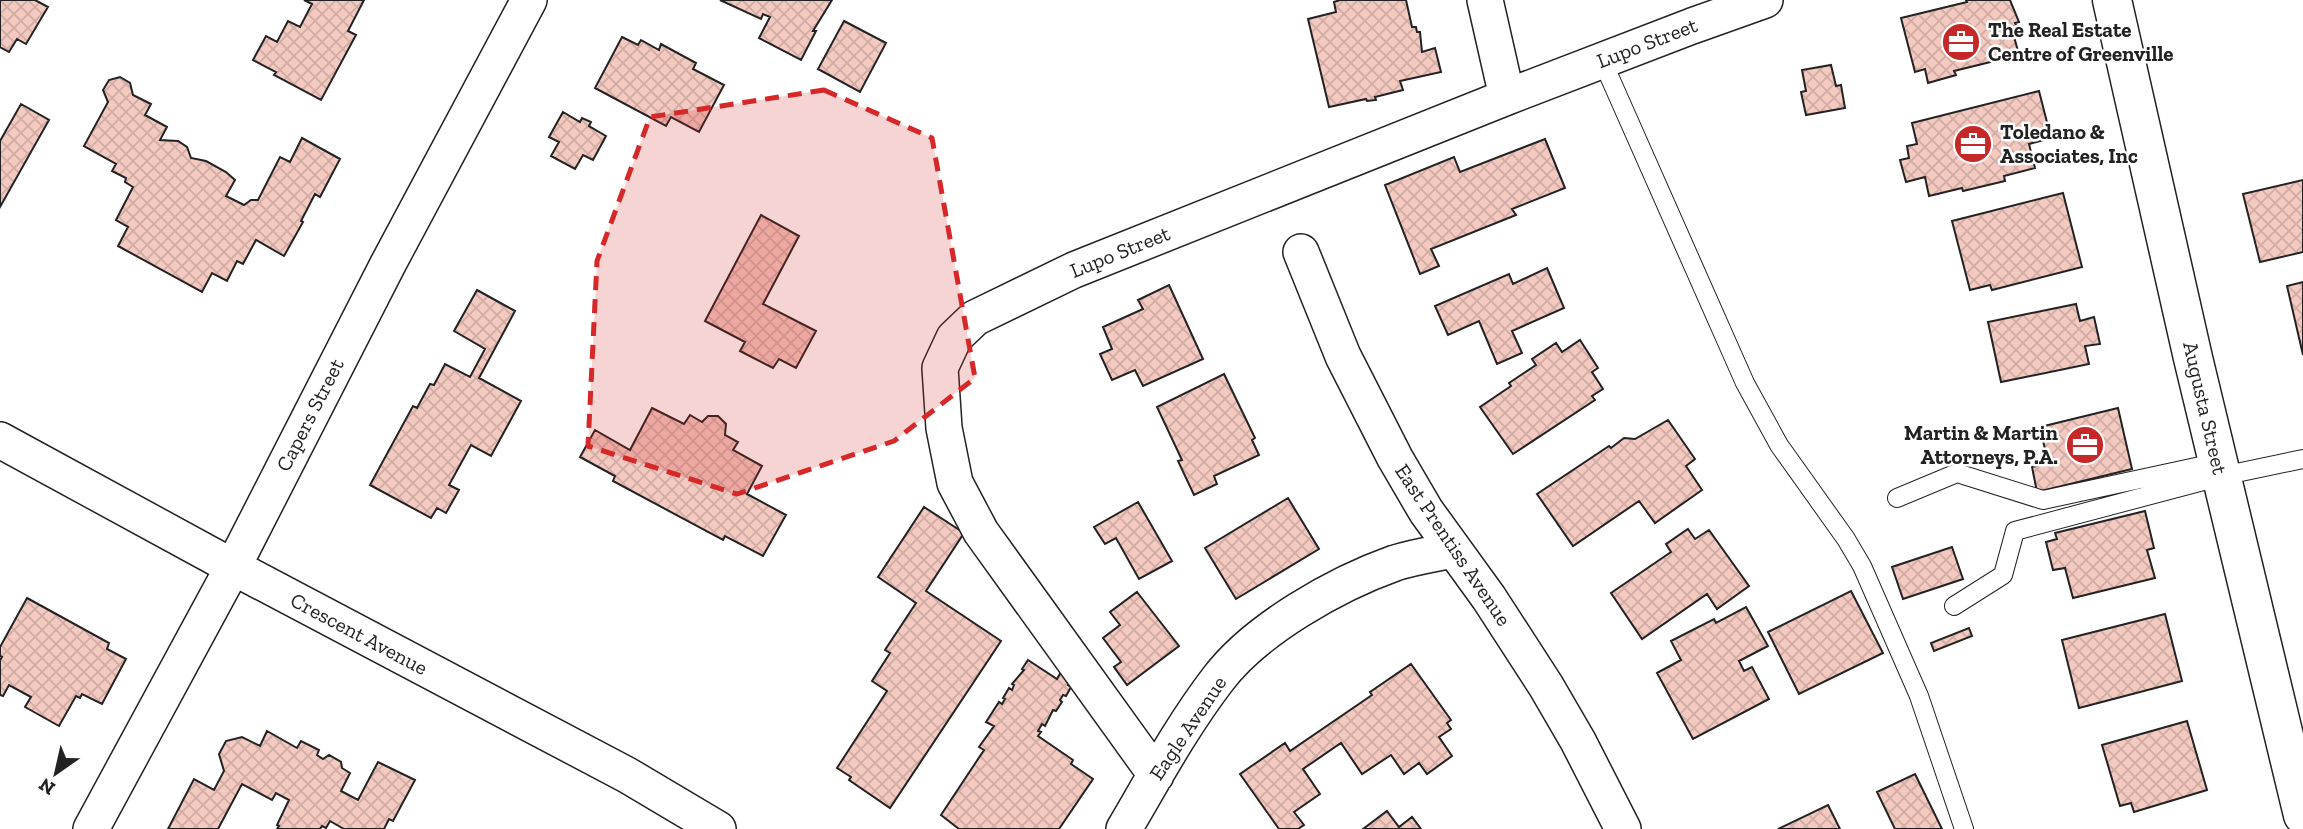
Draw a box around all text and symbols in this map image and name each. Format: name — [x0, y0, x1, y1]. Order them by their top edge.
street label: Lupo Street — [1593, 12, 1701, 73]
place label: The Real Estate Centre of Greenville — [1988, 17, 2174, 66]
office icon: The Real Estate Centre of Greenville — [1940, 21, 1982, 63]
place label: Toledano & Associates, Inc — [2000, 119, 2138, 168]
office icon: Toledano & Associates, Inc — [1952, 123, 1994, 165]
street label: Lupo Street — [1066, 220, 1174, 283]
street label: Augusta Street — [2178, 339, 2233, 477]
street label: Capers Street — [270, 354, 349, 475]
place label: Martin & Martin Attorneys, P.A. — [1904, 420, 2059, 469]
office icon: Martin & Martin Attorneys, P.A. — [2064, 424, 2106, 466]
street label: East Prentiss Avenue — [1390, 459, 1517, 630]
street label: Crescent Avenue — [286, 587, 432, 680]
street label: Eagle Avenue — [1144, 671, 1232, 785]
north arrow — [21, 738, 91, 808]
text: N — [34, 773, 59, 800]

